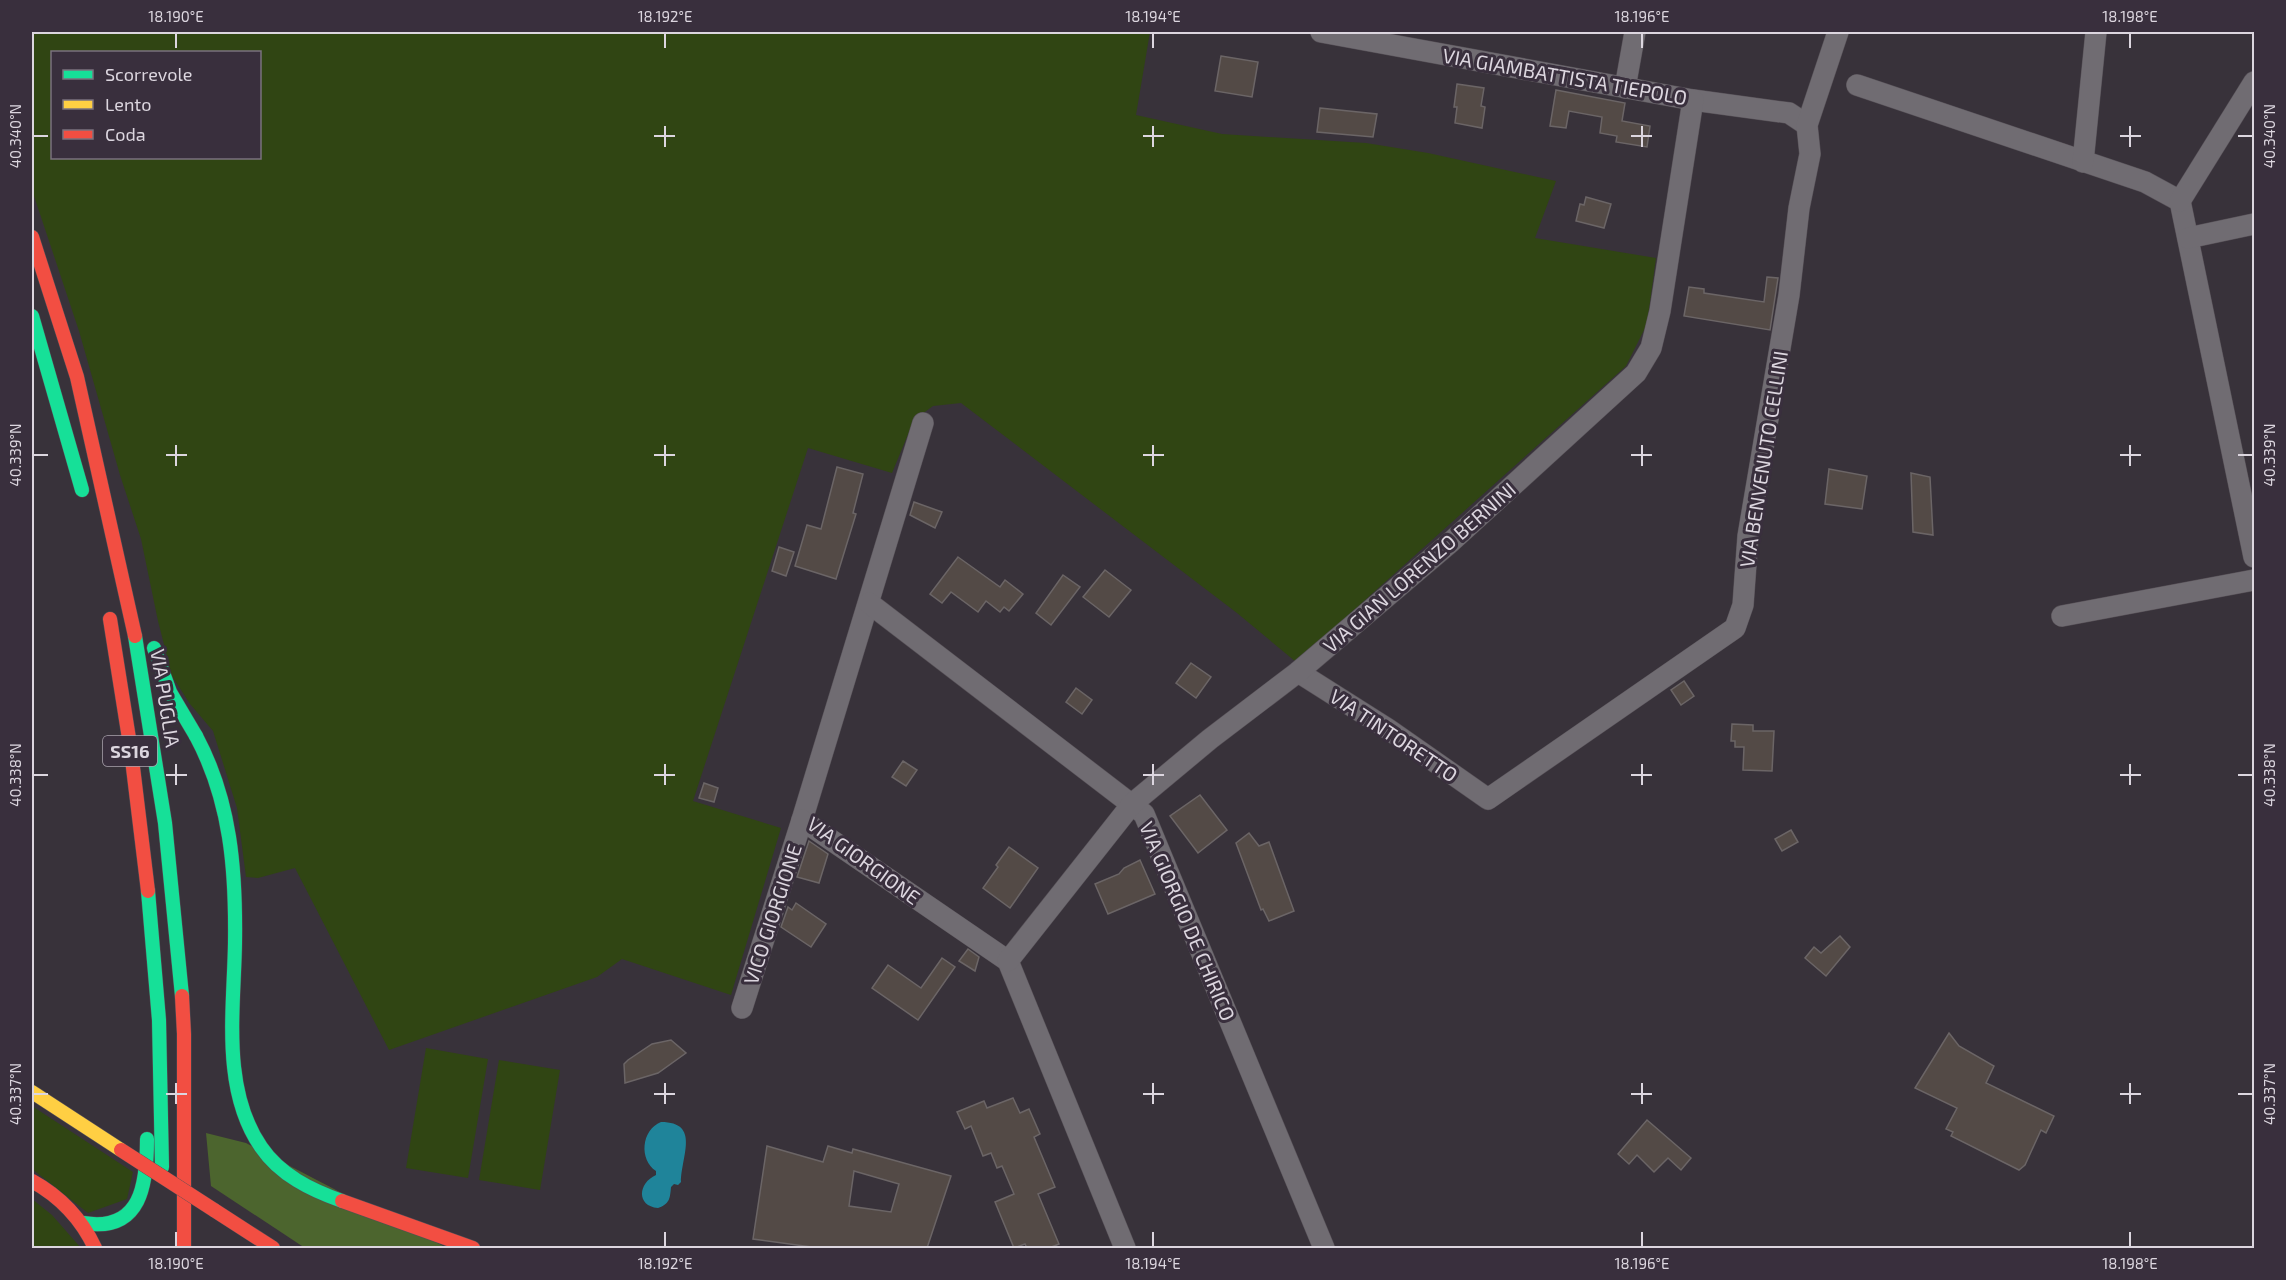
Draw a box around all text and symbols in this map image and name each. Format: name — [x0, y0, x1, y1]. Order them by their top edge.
text: 18.190°E — [148, 7, 204, 25]
text: 18.192°E — [638, 7, 692, 25]
text: 18.194°E — [1125, 7, 1181, 25]
text: 18.196°E — [1615, 7, 1669, 25]
text: 18.198°E — [2102, 7, 2158, 25]
street label: VIA GIAMBATTISTA TIEPOLO — [1441, 43, 1689, 109]
legend — [51, 51, 261, 159]
text: Scorrevole — [105, 63, 192, 85]
text: Lento — [105, 93, 151, 115]
text: 40.340°N — [6, 104, 24, 168]
text: 40.340°N — [2260, 104, 2278, 168]
text: Coda — [105, 123, 146, 145]
street label: VIA BENVENUTO CELLINI — [1734, 349, 1792, 569]
text: 40.339°N — [6, 424, 24, 487]
text: 40.339°N — [2260, 424, 2278, 487]
street label: VIA GIAN LORENZO BERNINI — [1318, 477, 1520, 657]
street label: VIA PUGLIA — [146, 647, 186, 750]
street label: VIA TINTORETTO — [1326, 683, 1462, 787]
road number: SS16 — [103, 736, 157, 766]
text: 40.338°N — [6, 743, 24, 807]
text: 40.338°N — [2260, 743, 2278, 807]
street label: VIA GIORGIONE — [803, 811, 925, 909]
street label: VIA GIORGIO DE CHIRICO — [1135, 818, 1241, 1024]
street label: VICO GIORGIONE — [738, 841, 806, 987]
text: 40.337°N — [6, 1063, 24, 1125]
text: 40.337°N — [2260, 1063, 2278, 1125]
text: 18.190°E — [148, 1254, 204, 1272]
text: 18.192°E — [638, 1254, 692, 1272]
text: 18.194°E — [1125, 1254, 1181, 1272]
text: 18.196°E — [1615, 1254, 1669, 1272]
text: 18.198°E — [2102, 1254, 2158, 1272]

